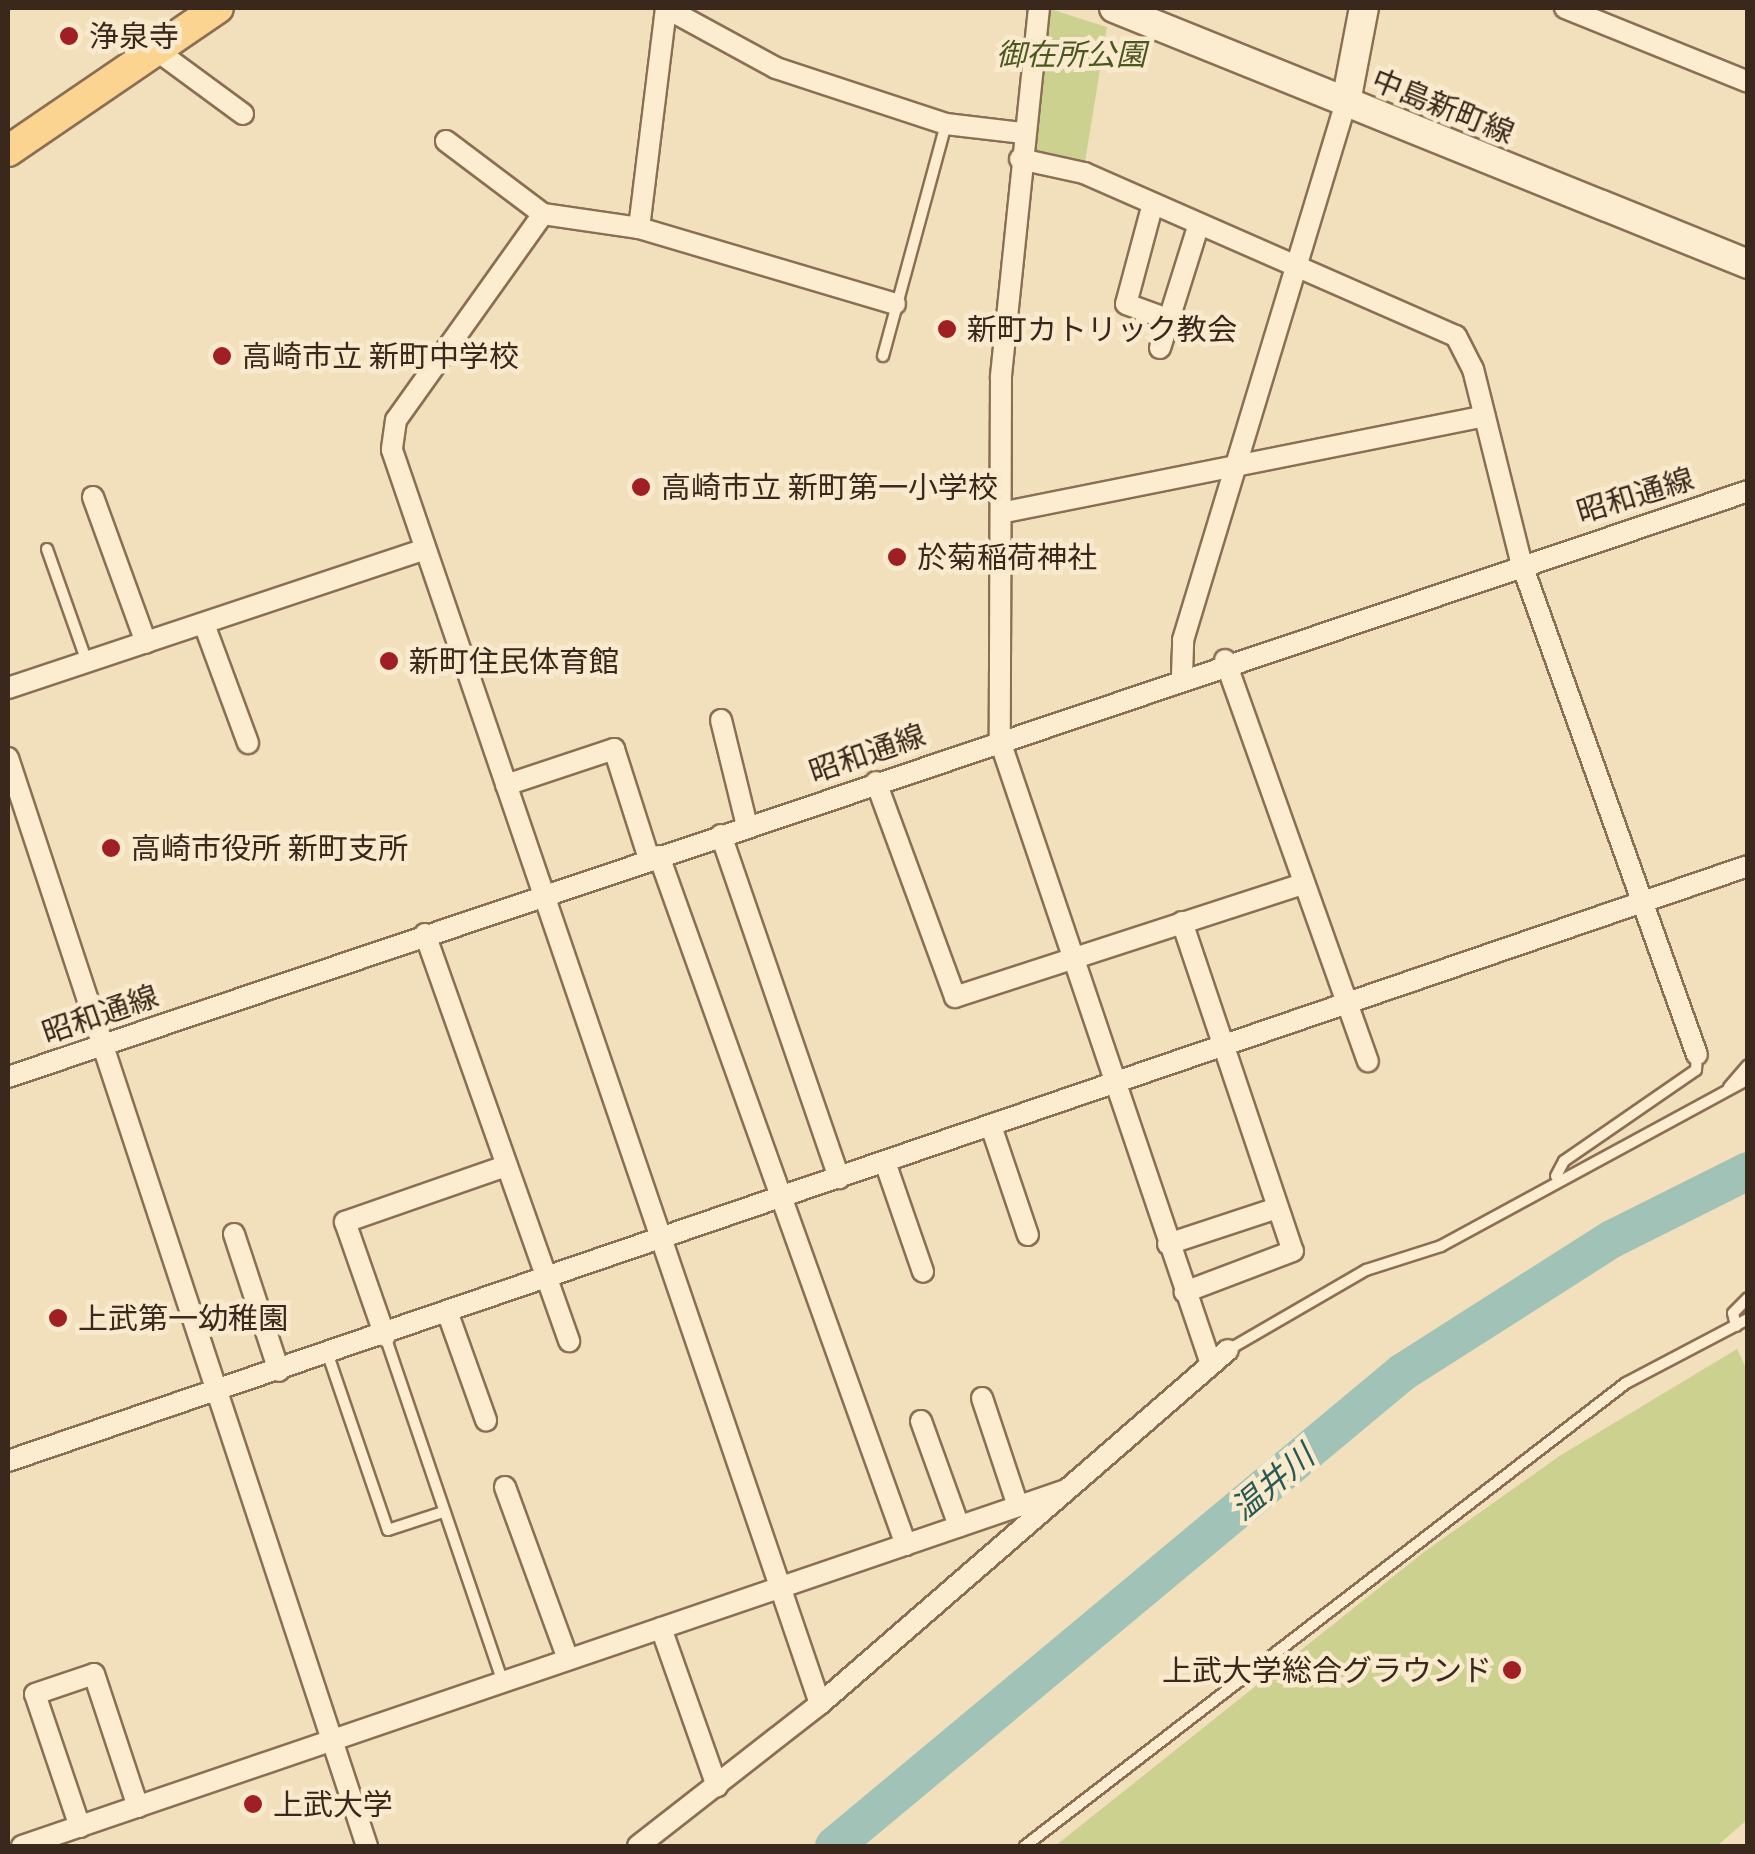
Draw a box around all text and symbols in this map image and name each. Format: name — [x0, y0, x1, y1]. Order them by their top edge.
place label: 浄泉寺 — [89, 18, 179, 54]
marker: 浄泉寺 — [58, 25, 80, 47]
park label: 御在所公園 — [996, 36, 1146, 72]
street label: 中島新町線 — [1367, 61, 1519, 151]
place label: 新町カトリック教会 — [967, 311, 1237, 347]
marker: 新町カトリック教会 — [936, 318, 958, 340]
place label: 高崎市立 新町中学校 — [242, 338, 519, 374]
marker: 高崎市立 新町中学校 — [211, 345, 233, 367]
street label: 昭和通線 — [1572, 460, 1698, 530]
place label: 高崎市立 新町第一小学校 — [661, 469, 998, 505]
marker: 高崎市立 新町第一小学校 — [630, 476, 652, 498]
place label: 於菊稲荷神社 — [917, 539, 1097, 575]
marker: 於菊稲荷神社 — [886, 546, 908, 568]
place label: 新町住民体育館 — [409, 643, 619, 679]
marker: 新町住民体育館 — [378, 650, 400, 672]
street label: 昭和通線 — [804, 716, 930, 790]
place label: 高崎市役所 新町支所 — [131, 830, 408, 866]
marker: 高崎市役所 新町支所 — [100, 837, 122, 859]
street label: 昭和通線 — [37, 977, 163, 1051]
place label: 上武第一幼稚園 — [78, 1300, 288, 1336]
marker: 上武第一幼稚園 — [47, 1307, 69, 1329]
water label: 温井川 — [1223, 1436, 1321, 1528]
place label: 上武大学総合グラウンド — [1162, 1652, 1492, 1688]
marker: 上武大学総合グラウンド — [1501, 1659, 1523, 1681]
place label: 上武大学 — [273, 1786, 393, 1822]
marker: 上武大学 — [242, 1793, 264, 1815]

